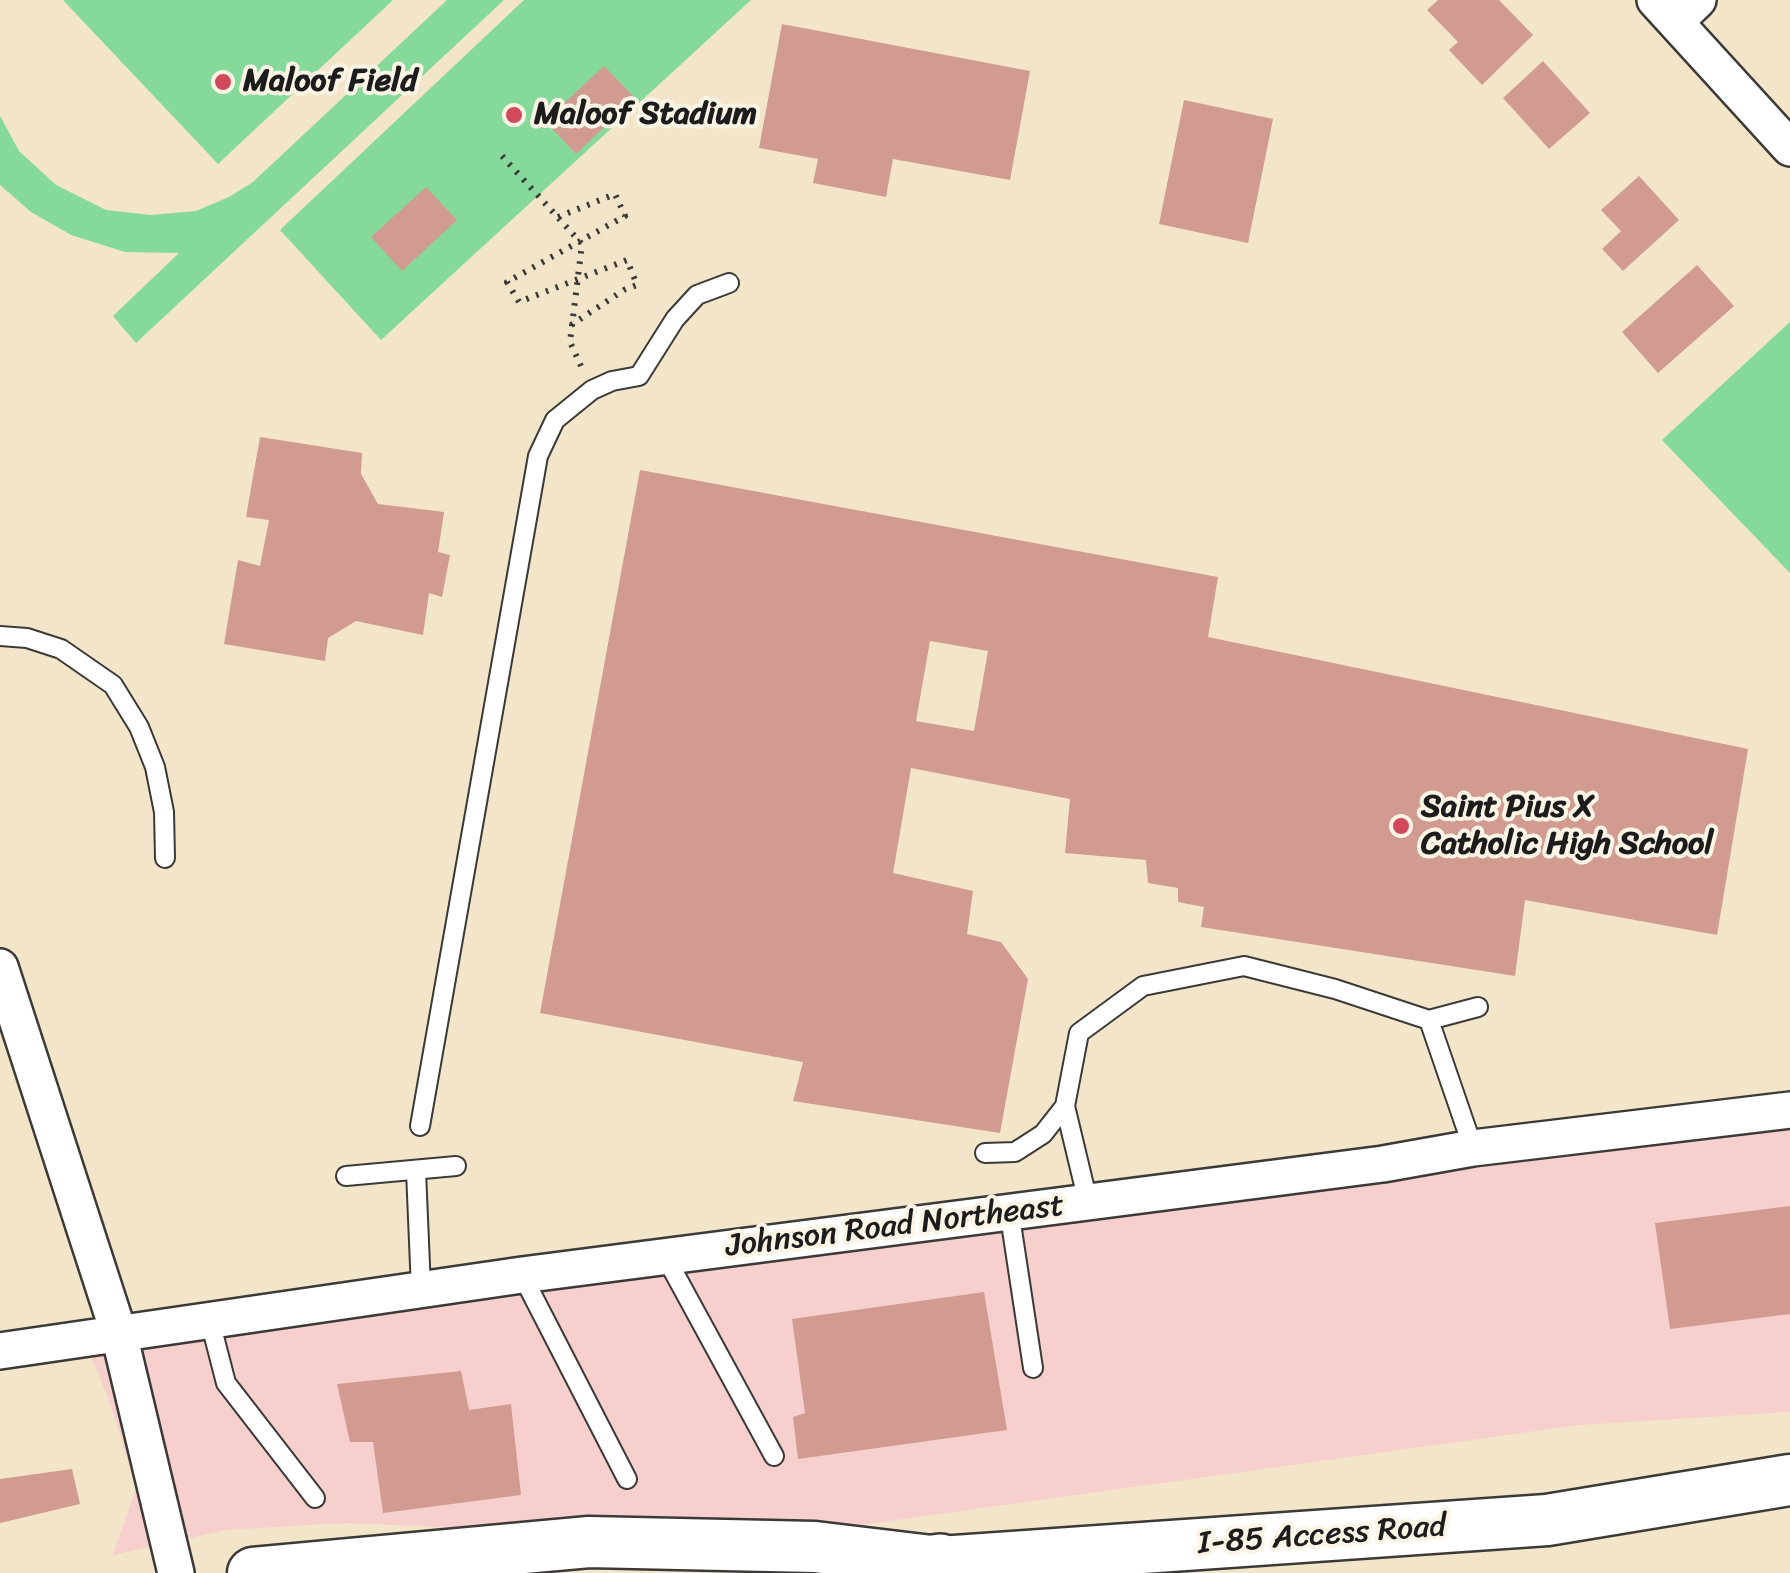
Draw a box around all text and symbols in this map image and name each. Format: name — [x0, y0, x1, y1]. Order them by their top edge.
place label: Maloof Field — [243, 63, 417, 101]
marker: Maloof Field — [212, 71, 234, 93]
place label: Maloof Stadium — [534, 96, 757, 134]
marker: Maloof Stadium — [503, 104, 525, 126]
place label: Saint Pius X Catholic High School — [1421, 789, 1713, 864]
marker: Saint Pius X Catholic High School — [1390, 815, 1412, 837]
street label: Johnson Road Northeast — [724, 1187, 1066, 1267]
street label: I-85 Access Road — [1197, 1508, 1447, 1564]

